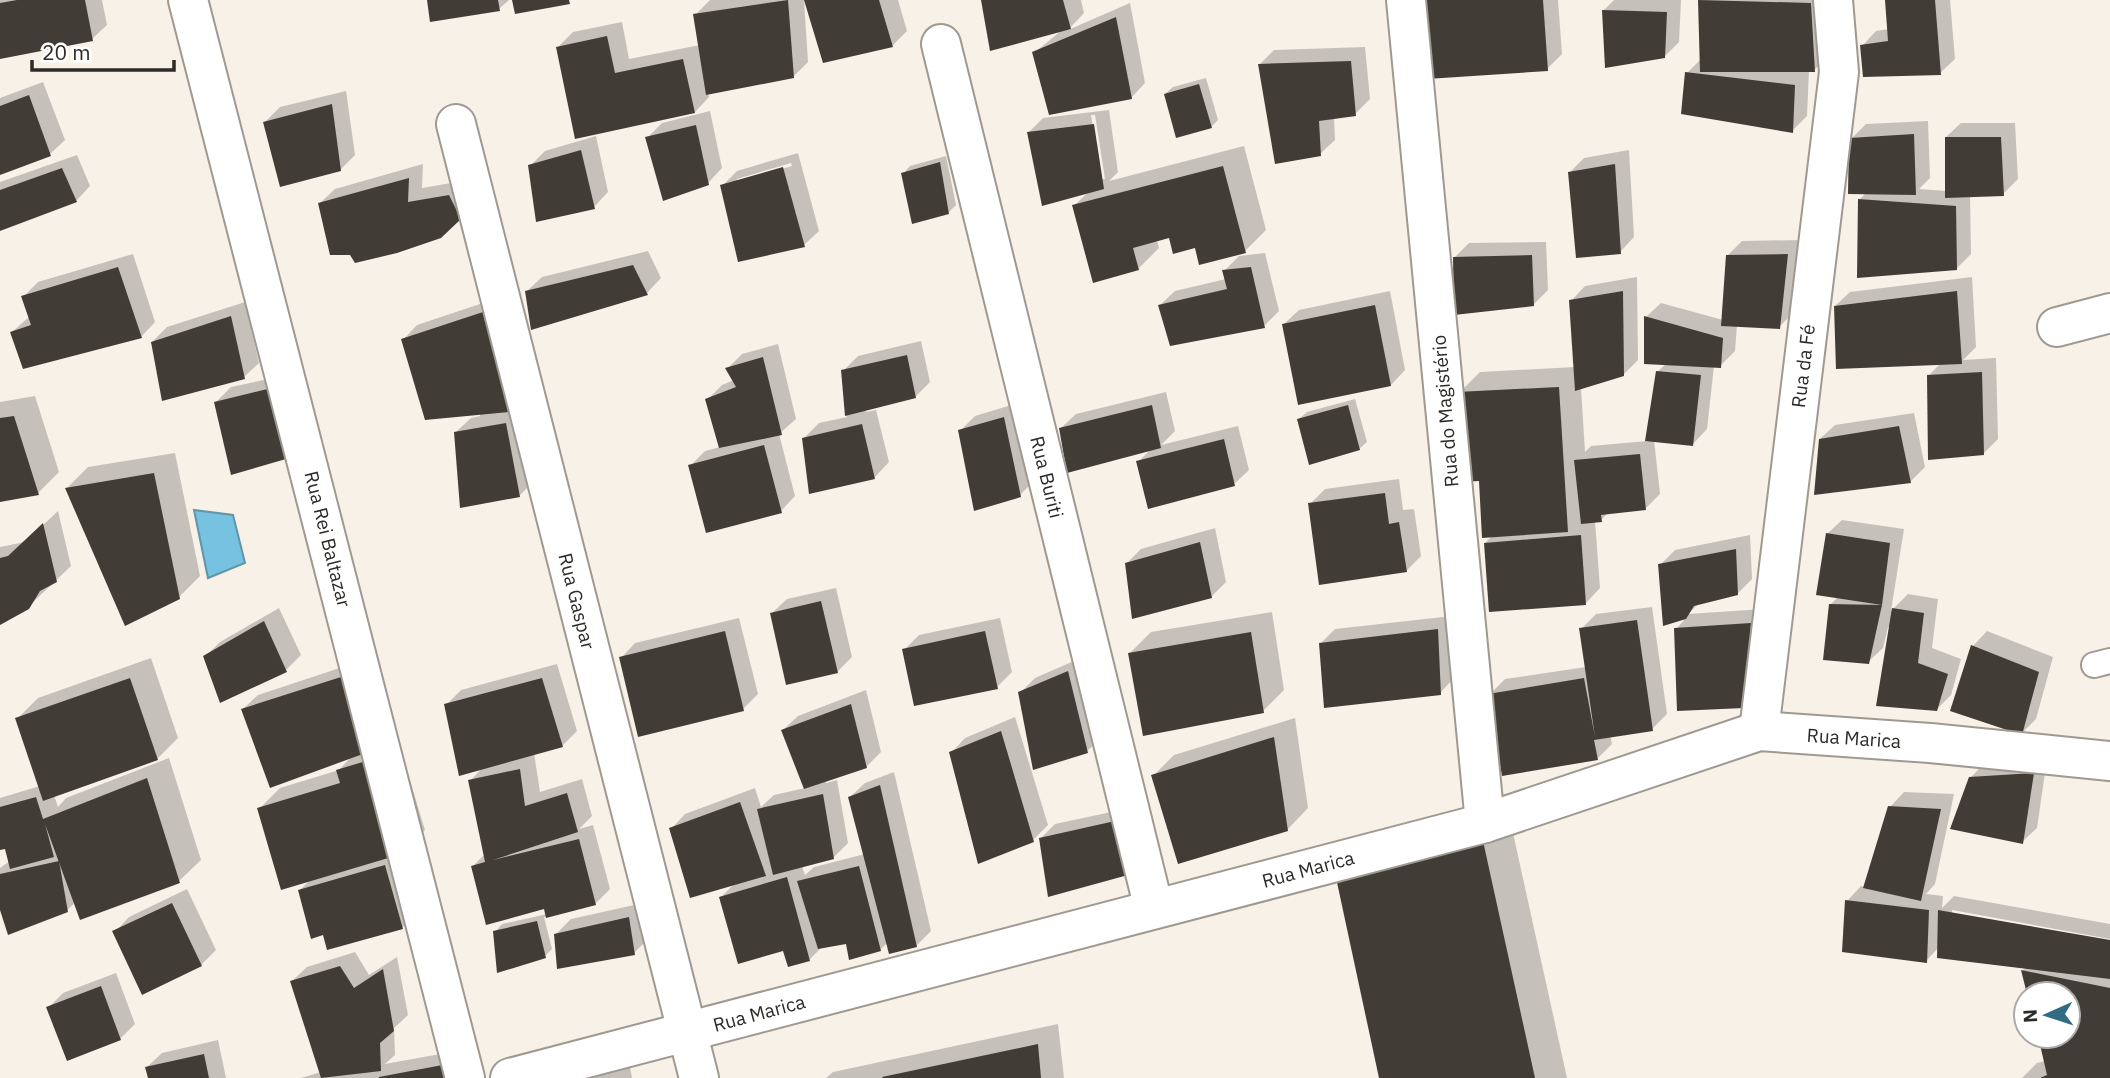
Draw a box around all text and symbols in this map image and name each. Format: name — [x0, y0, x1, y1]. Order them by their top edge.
scale bar — [32, 28, 173, 72]
text: 20 m — [42, 38, 91, 66]
street label: Rua da Fé — [1786, 323, 1820, 409]
street label: Rua do Magistério — [1426, 334, 1464, 488]
street label: Rua Buriti — [1025, 433, 1069, 521]
street label: Rua Rei Baltazar — [299, 468, 357, 610]
street label: Rua Gaspar — [553, 550, 601, 652]
street label: Rua Marica — [1806, 723, 1902, 753]
street label: Rua Marica — [1259, 845, 1357, 893]
north arrow — [2012, 980, 2082, 1050]
street label: Rua Marica — [710, 989, 808, 1037]
text: N — [2018, 1008, 2042, 1023]

